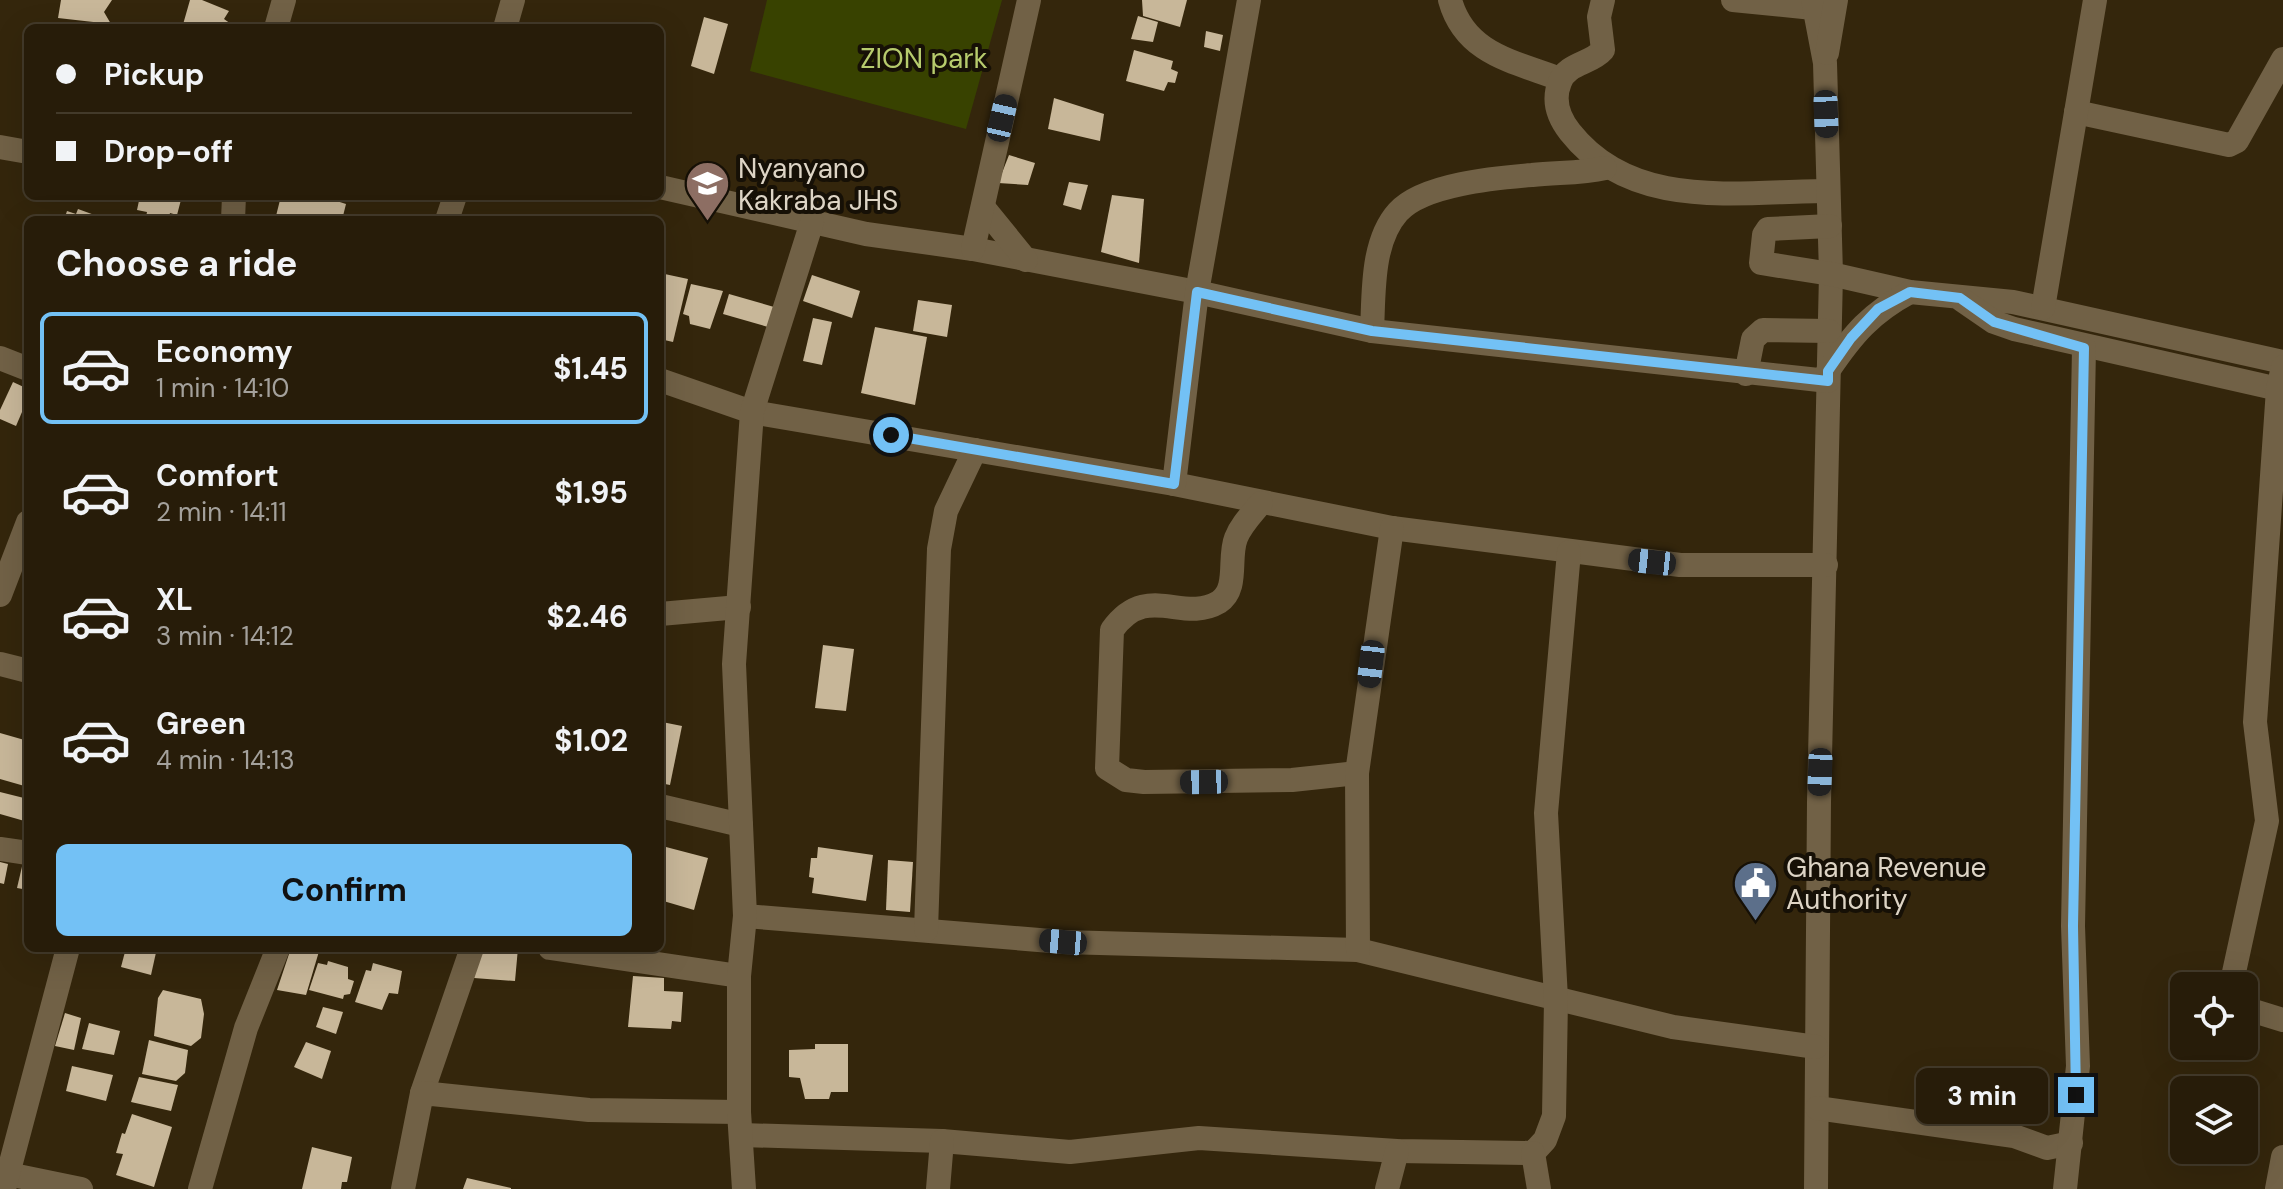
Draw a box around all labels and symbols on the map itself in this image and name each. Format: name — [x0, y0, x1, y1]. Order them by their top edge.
park label: ZION park — [860, 40, 988, 77]
car — [1813, 90, 1839, 138]
car — [985, 92, 1019, 144]
place label: Nyanyano Kakraba JHS — [738, 150, 898, 219]
school or university icon: Nyanyano Kakraba JHS — [683, 160, 731, 223]
route start — [873, 417, 909, 453]
car — [1627, 548, 1677, 576]
car — [1356, 639, 1386, 689]
car — [1807, 748, 1833, 796]
car — [1180, 770, 1228, 794]
place label: Ghana Revenue Authority — [1786, 849, 1986, 918]
public building icon: Ghana Revenue Authority — [1731, 859, 1779, 922]
car — [1038, 928, 1088, 956]
callout: 3 min — [1916, 1067, 2048, 1123]
route end — [2058, 1077, 2094, 1113]

